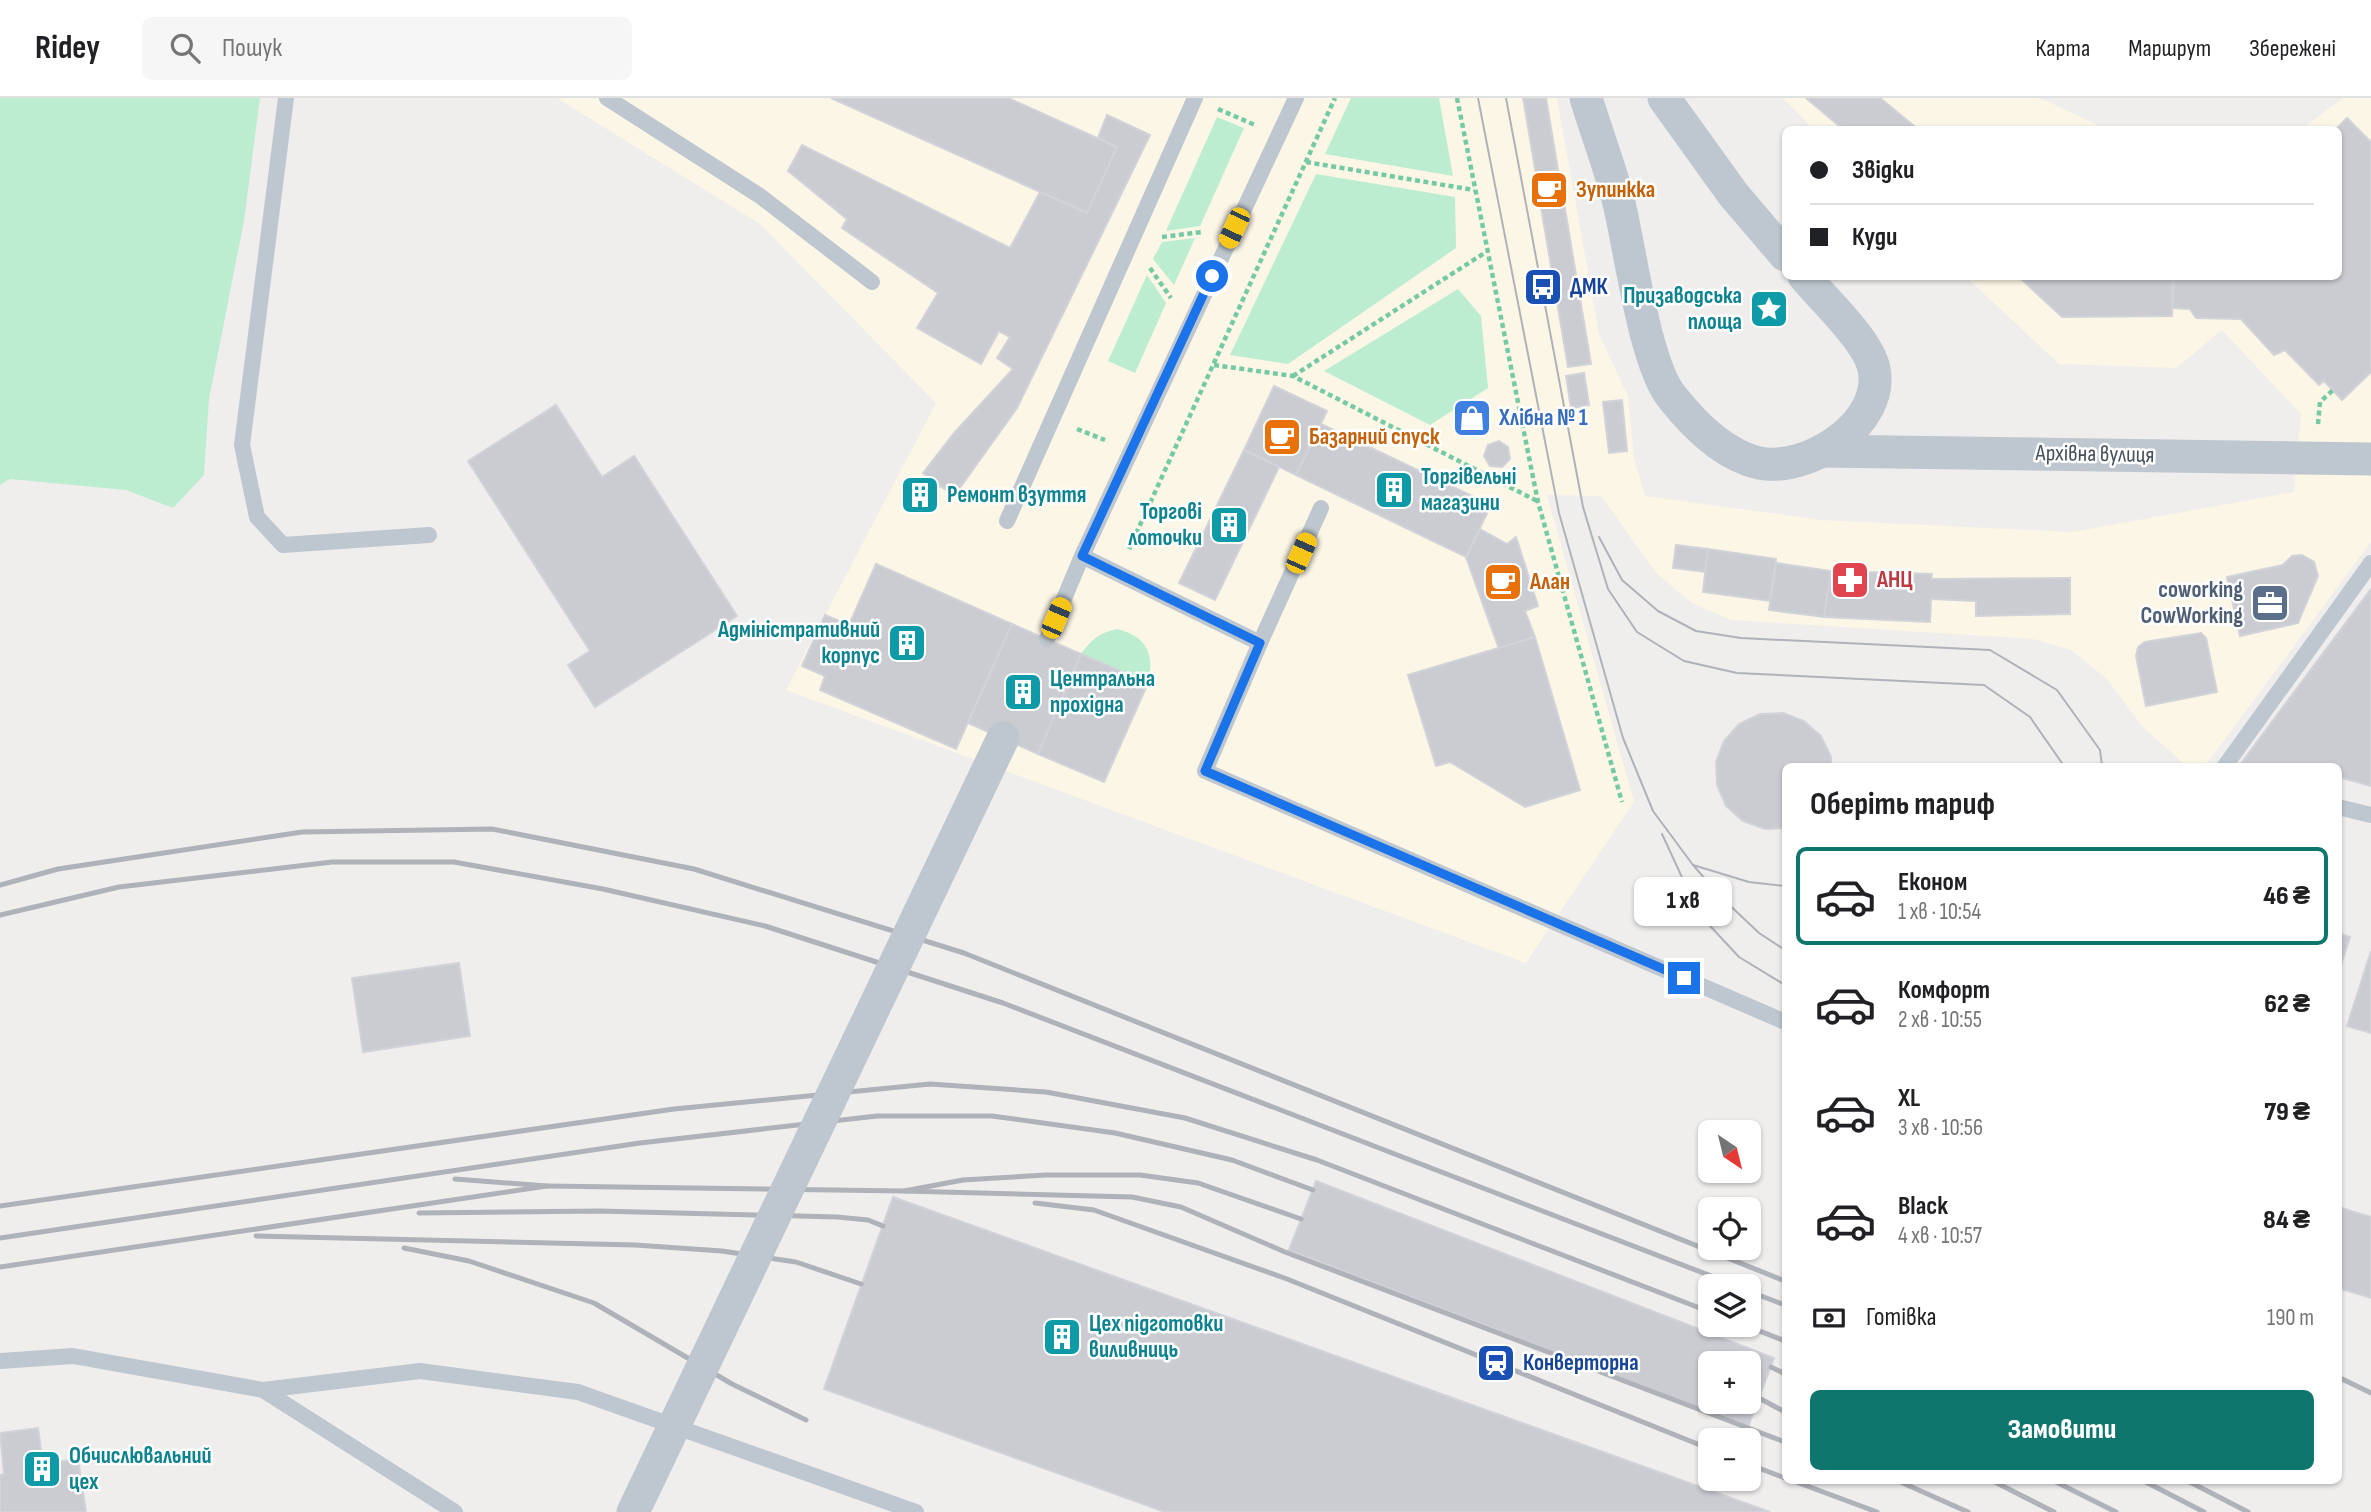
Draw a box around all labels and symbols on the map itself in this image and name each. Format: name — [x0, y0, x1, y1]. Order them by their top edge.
cafe icon: Зупинкка — [1528, 169, 1570, 211]
place label: Зупинкка — [1576, 176, 1655, 204]
car — [1216, 205, 1253, 251]
route start — [1196, 260, 1228, 292]
bus stop icon: ДМК — [1522, 266, 1564, 308]
place label: ДМК — [1570, 273, 1609, 301]
place label: Призаводська площа — [1623, 282, 1742, 336]
place icon: Призаводська площа — [1748, 288, 1790, 330]
shop icon: Хлібна № 1 — [1451, 397, 1493, 439]
place label: Хлібна № 1 — [1498, 404, 1588, 432]
cafe icon: Базарний спуск — [1261, 416, 1303, 458]
place label: Базарний спуск — [1309, 423, 1440, 451]
street label: Архівна вулиця — [2034, 439, 2155, 469]
place label: Торгівельні магазини — [1421, 463, 1516, 517]
building icon: Торгівельні магазини — [1373, 469, 1415, 511]
building icon: Ремонт взуття — [899, 474, 941, 516]
place label: Ремонт взуття — [947, 481, 1086, 509]
place label: Торгові лоточки — [1128, 498, 1202, 552]
building icon: Торгові лоточки — [1208, 504, 1250, 546]
car — [1283, 530, 1320, 576]
pharmacy icon: АНЦ — [1829, 559, 1871, 601]
cafe icon: Алан — [1482, 561, 1524, 603]
place label: АНЦ — [1876, 566, 1913, 594]
place label: Алан — [1529, 568, 1570, 596]
place label: coworking CowWorking — [2141, 576, 2243, 630]
office icon: coworking CowWorking — [2249, 582, 2291, 624]
car — [1039, 595, 1074, 641]
place label: Адміністративний корпус — [717, 616, 880, 670]
building icon: Адміністративний корпус — [886, 622, 928, 664]
place label: Центральна прохідна — [1050, 665, 1155, 719]
building icon: Центральна прохідна — [1002, 671, 1044, 713]
callout: 1 хв — [1635, 876, 1733, 926]
route end — [1668, 962, 1700, 994]
north arrow — [1698, 1120, 1760, 1183]
place label: Цех підготовки виливниць — [1089, 1310, 1223, 1364]
building icon: Цех підготовки виливниць — [1041, 1316, 1083, 1358]
station icon: Конверторна — [1475, 1342, 1517, 1384]
place label: Конверторна — [1523, 1349, 1639, 1377]
place label: Обчислювальний цех — [69, 1442, 212, 1496]
building icon: Обчислювальний цех — [21, 1448, 63, 1490]

